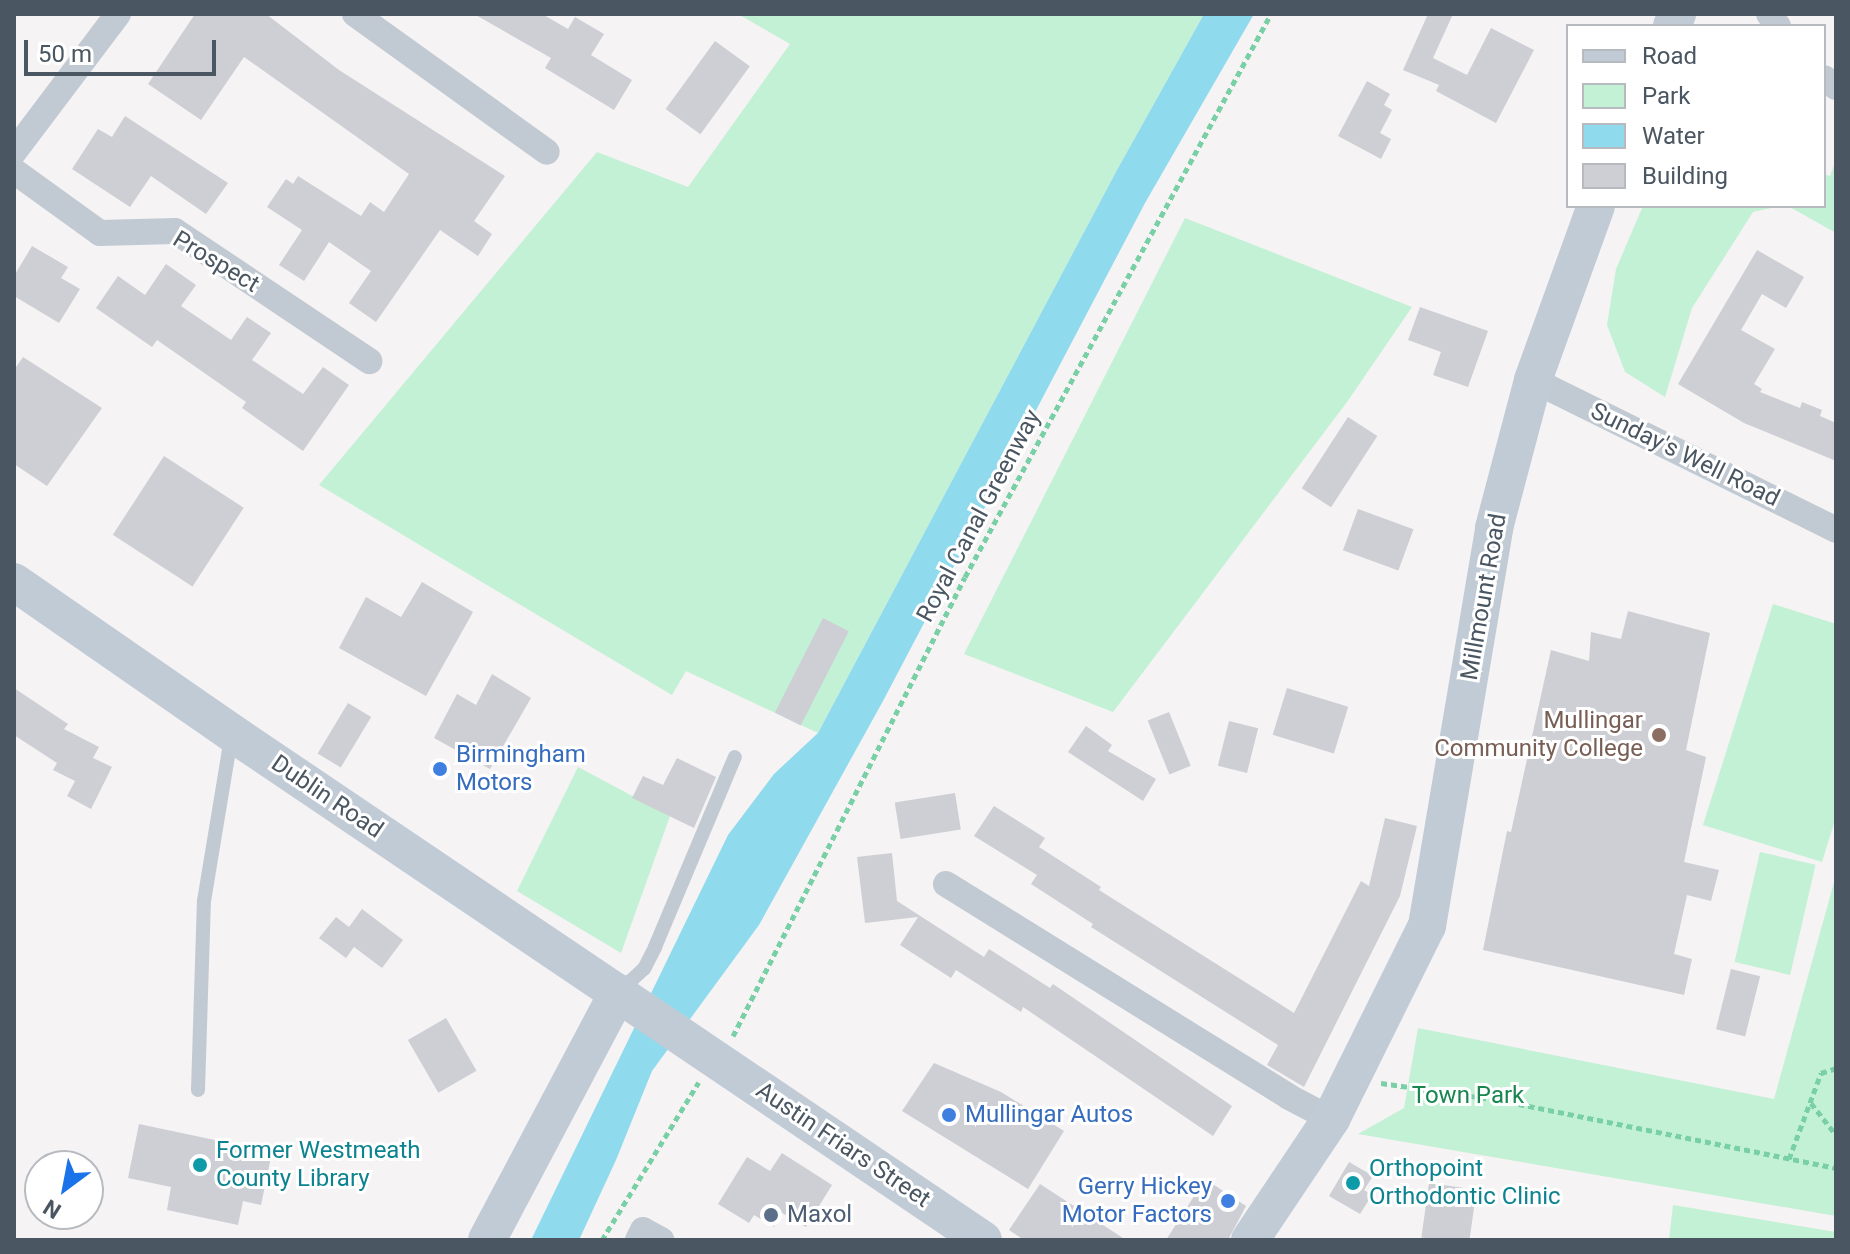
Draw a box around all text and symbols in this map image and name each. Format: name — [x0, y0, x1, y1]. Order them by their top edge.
scale bar — [28, 24, 220, 74]
legend — [1566, 24, 1826, 208]
text: 50 m — [38, 40, 92, 68]
text: Road — [1642, 42, 1697, 70]
text: Park — [1642, 82, 1690, 110]
text: Water — [1642, 122, 1705, 150]
text: Building — [1642, 162, 1728, 190]
street label: Prospect — [168, 225, 264, 299]
street label: Sunday's Well Road — [1586, 397, 1784, 513]
street label: Royal Canal Greenway — [911, 405, 1047, 627]
street label: Millmount Road — [1455, 512, 1513, 682]
place label: Mullingar Community College — [1434, 707, 1643, 763]
marker: Mullingar Community College — [1650, 726, 1668, 744]
place label: Birmingham Motors — [456, 741, 586, 797]
street label: Dublin Road — [266, 749, 388, 845]
marker: Birmingham Motors — [431, 760, 449, 778]
street label: Austin Friars Street — [750, 1076, 936, 1214]
park label: Town Park — [1412, 1082, 1524, 1110]
place label: Mullingar Autos — [965, 1101, 1133, 1129]
marker: Mullingar Autos — [940, 1106, 958, 1124]
place label: Former Westmeath County Library — [216, 1137, 420, 1193]
north arrow — [24, 1150, 104, 1230]
place label: Orthopoint Orthodontic Clinic — [1369, 1155, 1561, 1211]
marker: Former Westmeath County Library — [191, 1156, 209, 1174]
place label: Gerry Hickey Motor Factors — [1062, 1173, 1212, 1229]
marker: Orthopoint Orthodontic Clinic — [1344, 1174, 1362, 1192]
marker: Gerry Hickey Motor Factors — [1219, 1192, 1237, 1210]
text: N — [39, 1194, 65, 1224]
place label: Maxol — [787, 1201, 852, 1229]
marker: Maxol — [762, 1206, 780, 1224]

